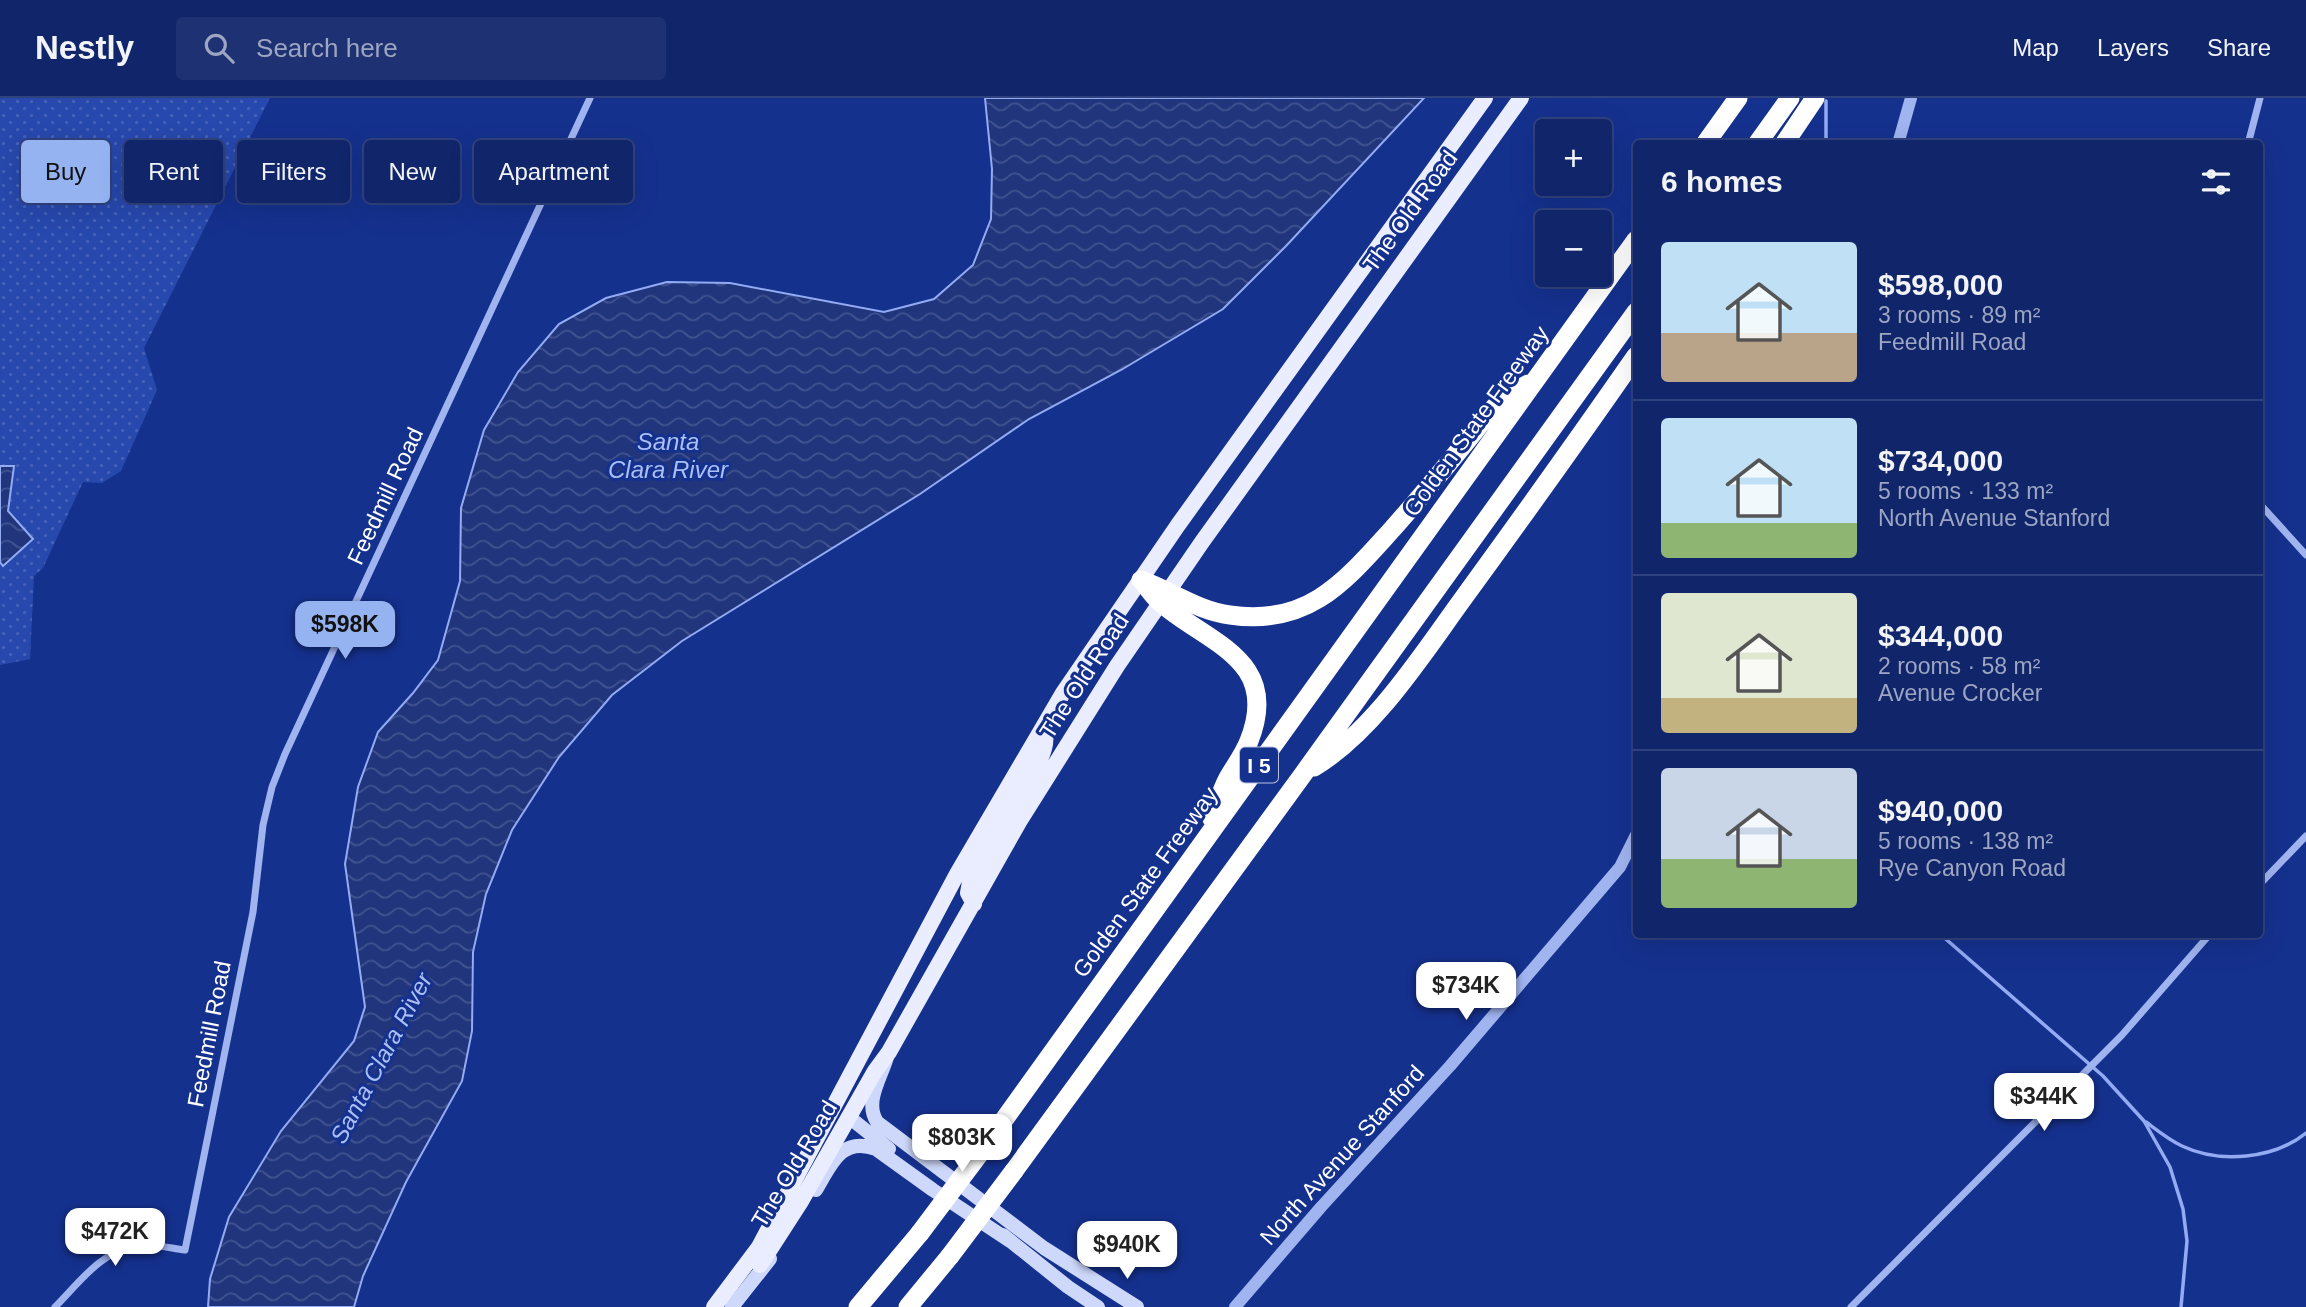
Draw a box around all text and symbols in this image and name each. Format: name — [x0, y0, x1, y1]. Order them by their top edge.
search box — [176, 17, 666, 80]
text: Nestly — [35, 29, 134, 66]
icon: search — [200, 29, 238, 67]
text: Search here — [256, 33, 398, 63]
text: Map — [2012, 34, 2059, 61]
text: Layers — [2097, 34, 2169, 61]
text: Share — [2207, 34, 2271, 61]
map controls — [1535, 119, 1612, 287]
button: + — [1535, 119, 1612, 196]
chip: Buy — [21, 140, 110, 203]
chip: Rent — [124, 140, 223, 203]
chip: Filters — [237, 140, 350, 203]
chip: New — [364, 140, 460, 203]
chip: Apartment — [474, 140, 633, 203]
street label: The Old Road — [1357, 145, 1463, 277]
icon: filters — [2197, 163, 2235, 201]
text: 6 homes — [1661, 165, 1783, 198]
button: − — [1535, 210, 1612, 287]
text: $598,000 — [1878, 268, 2003, 301]
icon: home — [1717, 270, 1801, 354]
text: 3 rooms · 89 m² — [1878, 302, 2040, 328]
street label: Golden State Freeway — [1398, 320, 1554, 521]
text: Feedmill Road — [1878, 329, 2026, 355]
street label: Feedmill Road — [342, 423, 428, 569]
water label: Santa Clara River — [608, 428, 729, 483]
text: $734,000 — [1878, 444, 2003, 477]
icon: home — [1717, 446, 1801, 530]
text: 5 rooms · 133 m² — [1878, 478, 2053, 504]
text: North Avenue Stanford — [1878, 505, 2110, 531]
pin: $598K — [296, 602, 394, 661]
street label: The Old Road — [1034, 609, 1134, 743]
text: $598K — [311, 611, 379, 637]
text: $344,000 — [1878, 619, 2003, 652]
icon: home — [1717, 621, 1801, 705]
text: 2 rooms · 58 m² — [1878, 653, 2040, 679]
text: Avenue Crocker — [1878, 680, 2043, 706]
road number: I 5 — [1240, 748, 1278, 782]
street label: Golden State Freeway — [1067, 781, 1223, 982]
text: $940,000 — [1878, 794, 2003, 827]
icon: home — [1717, 796, 1801, 880]
text: 5 rooms · 138 m² — [1878, 828, 2053, 854]
text: Rye Canyon Road — [1878, 855, 2066, 881]
street label: Feedmill Road — [182, 959, 236, 1109]
pin: $734K — [1417, 962, 1515, 1022]
water label: Santa Clara River — [325, 967, 438, 1148]
text: $734K — [1432, 972, 1500, 998]
street label: North Avenue Stanford — [1255, 1060, 1429, 1250]
pin: $344K — [1995, 1074, 2093, 1133]
text: $344K — [2010, 1083, 2078, 1109]
street label: The Old Road — [746, 1096, 842, 1232]
pin: $803K — [913, 1114, 1011, 1174]
text: $803K — [928, 1124, 996, 1150]
pin: $472K — [66, 1208, 164, 1268]
text: $472K — [81, 1218, 149, 1244]
pin: $940K — [1078, 1222, 1176, 1281]
text: $940K — [1093, 1231, 1161, 1257]

